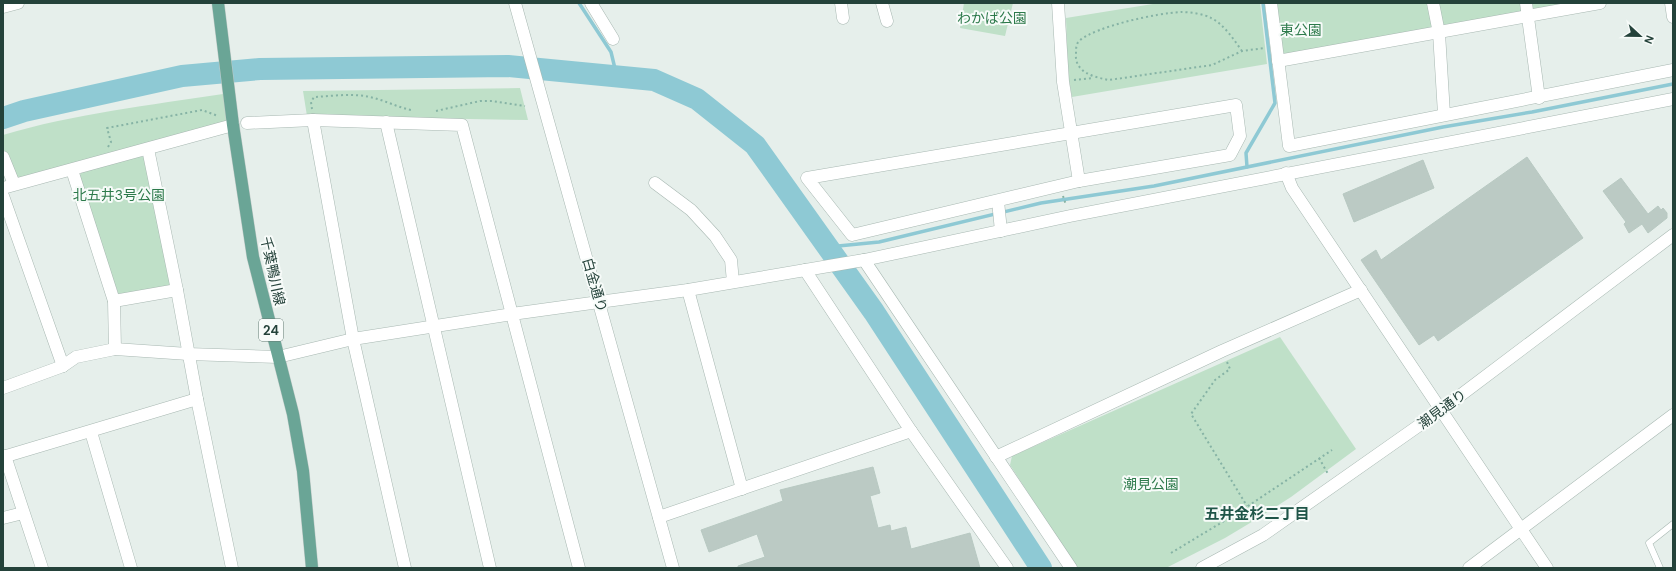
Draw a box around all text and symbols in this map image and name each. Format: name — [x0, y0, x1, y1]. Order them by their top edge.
park label: わかば公園 — [957, 9, 1027, 27]
north arrow — [1620, 16, 1660, 56]
park label: 東公園 — [1280, 21, 1322, 39]
text: N — [1641, 33, 1657, 46]
park label: 北五井3号公園 — [73, 186, 165, 204]
street label: 千葉鴨川線 — [257, 235, 289, 307]
street label: 白金通り — [579, 256, 611, 314]
road number: 24 — [259, 319, 283, 341]
street label: 潮見通り — [1414, 385, 1470, 433]
park label: 潮見公園 — [1123, 475, 1179, 493]
district label: 五井金杉二丁目 — [1204, 504, 1310, 524]

